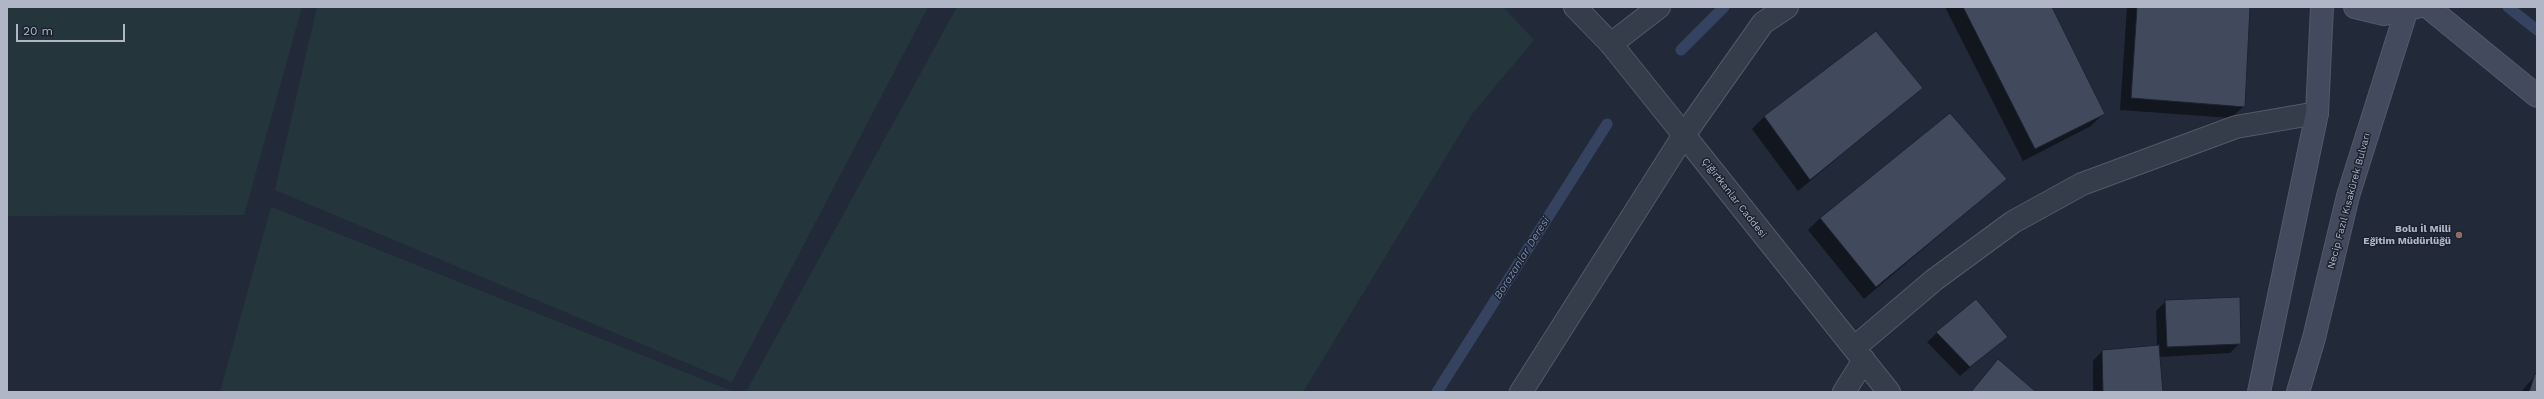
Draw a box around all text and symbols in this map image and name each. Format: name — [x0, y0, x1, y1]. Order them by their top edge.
scale bar — [18, 16, 127, 42]
text: 20 m — [23, 24, 53, 38]
street label: Necip Fazıl Kısakürek Bulvarı — [2325, 132, 2373, 270]
street label: Çiğirtkanlar Caddesi — [1699, 156, 1769, 240]
water label: Borazanlar Deresi — [1491, 215, 1553, 301]
place label: Bolu İl Milli Eğitim Müdürlüğü — [2363, 223, 2451, 246]
marker: Bolu İl Milli Eğitim Müdürlüğü — [2454, 230, 2464, 240]

